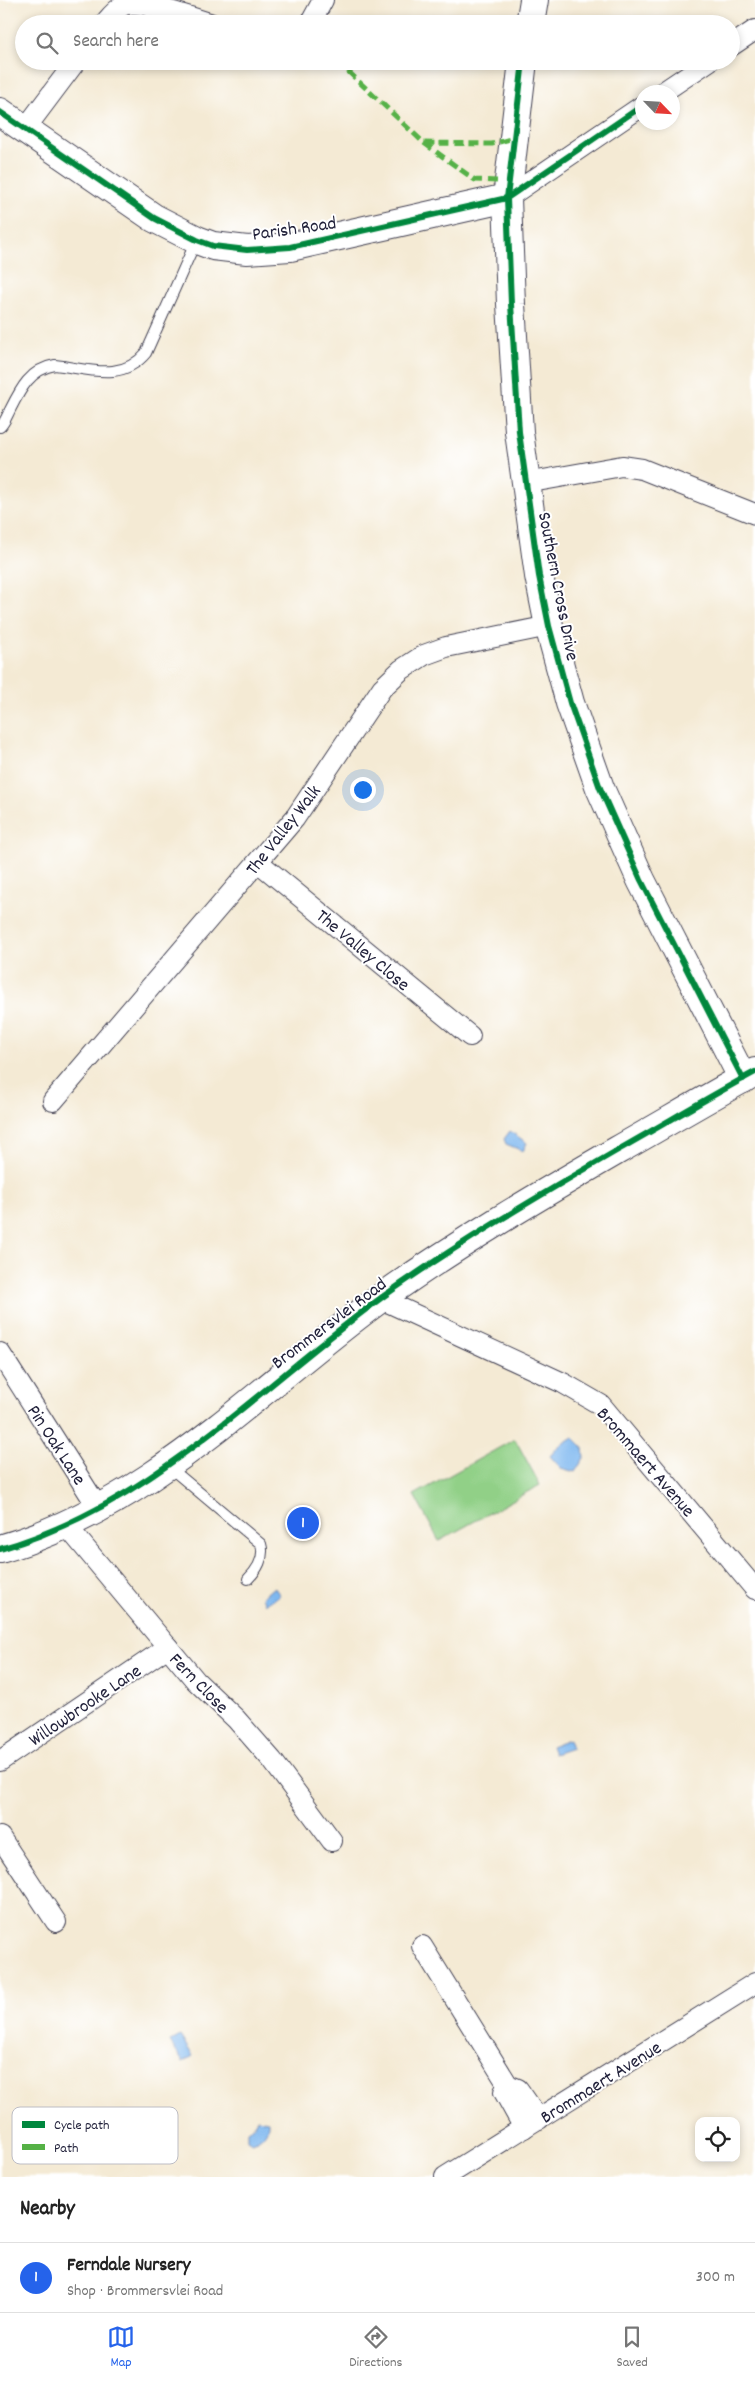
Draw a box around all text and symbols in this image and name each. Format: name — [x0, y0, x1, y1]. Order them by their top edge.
search box — [15, 15, 740, 70]
icon: search — [33, 29, 61, 57]
text: Search here — [73, 29, 159, 56]
north arrow — [635, 85, 680, 130]
street label: Parish Road — [251, 211, 338, 250]
street label: Southern Cross Drive — [529, 510, 584, 663]
your location — [350, 777, 376, 803]
street label: The Valley Walk — [241, 780, 329, 882]
street label: The Valley Close — [309, 904, 415, 999]
street label: Brommersvlei Road — [267, 1272, 393, 1377]
street label: Pin Oak Lane — [19, 1400, 91, 1491]
street label: Brommaert Avenue — [589, 1402, 700, 1524]
pin: 1 — [287, 1504, 319, 1542]
street label: Fern Close — [161, 1648, 233, 1721]
street label: Willowbrooke Lane — [24, 1659, 148, 1755]
street label: Brommaert Avenue — [536, 2036, 668, 2132]
legend — [12, 2107, 178, 2164]
text: Cycle path — [54, 2116, 110, 2136]
map controls — [695, 2117, 740, 2162]
button: locate — [695, 2117, 740, 2162]
text: Path — [54, 2139, 79, 2159]
text: Nearby — [20, 2195, 75, 2225]
text: Ferndale Nursery — [67, 2253, 190, 2280]
text: 1 — [34, 2266, 38, 2289]
text: 300 m — [696, 2266, 735, 2289]
text: Shop · Brommersvlei Road — [67, 2280, 223, 2303]
tab: Map — [107, 2323, 135, 2373]
tab: Directions — [349, 2323, 402, 2373]
tab: Saved — [617, 2323, 648, 2373]

